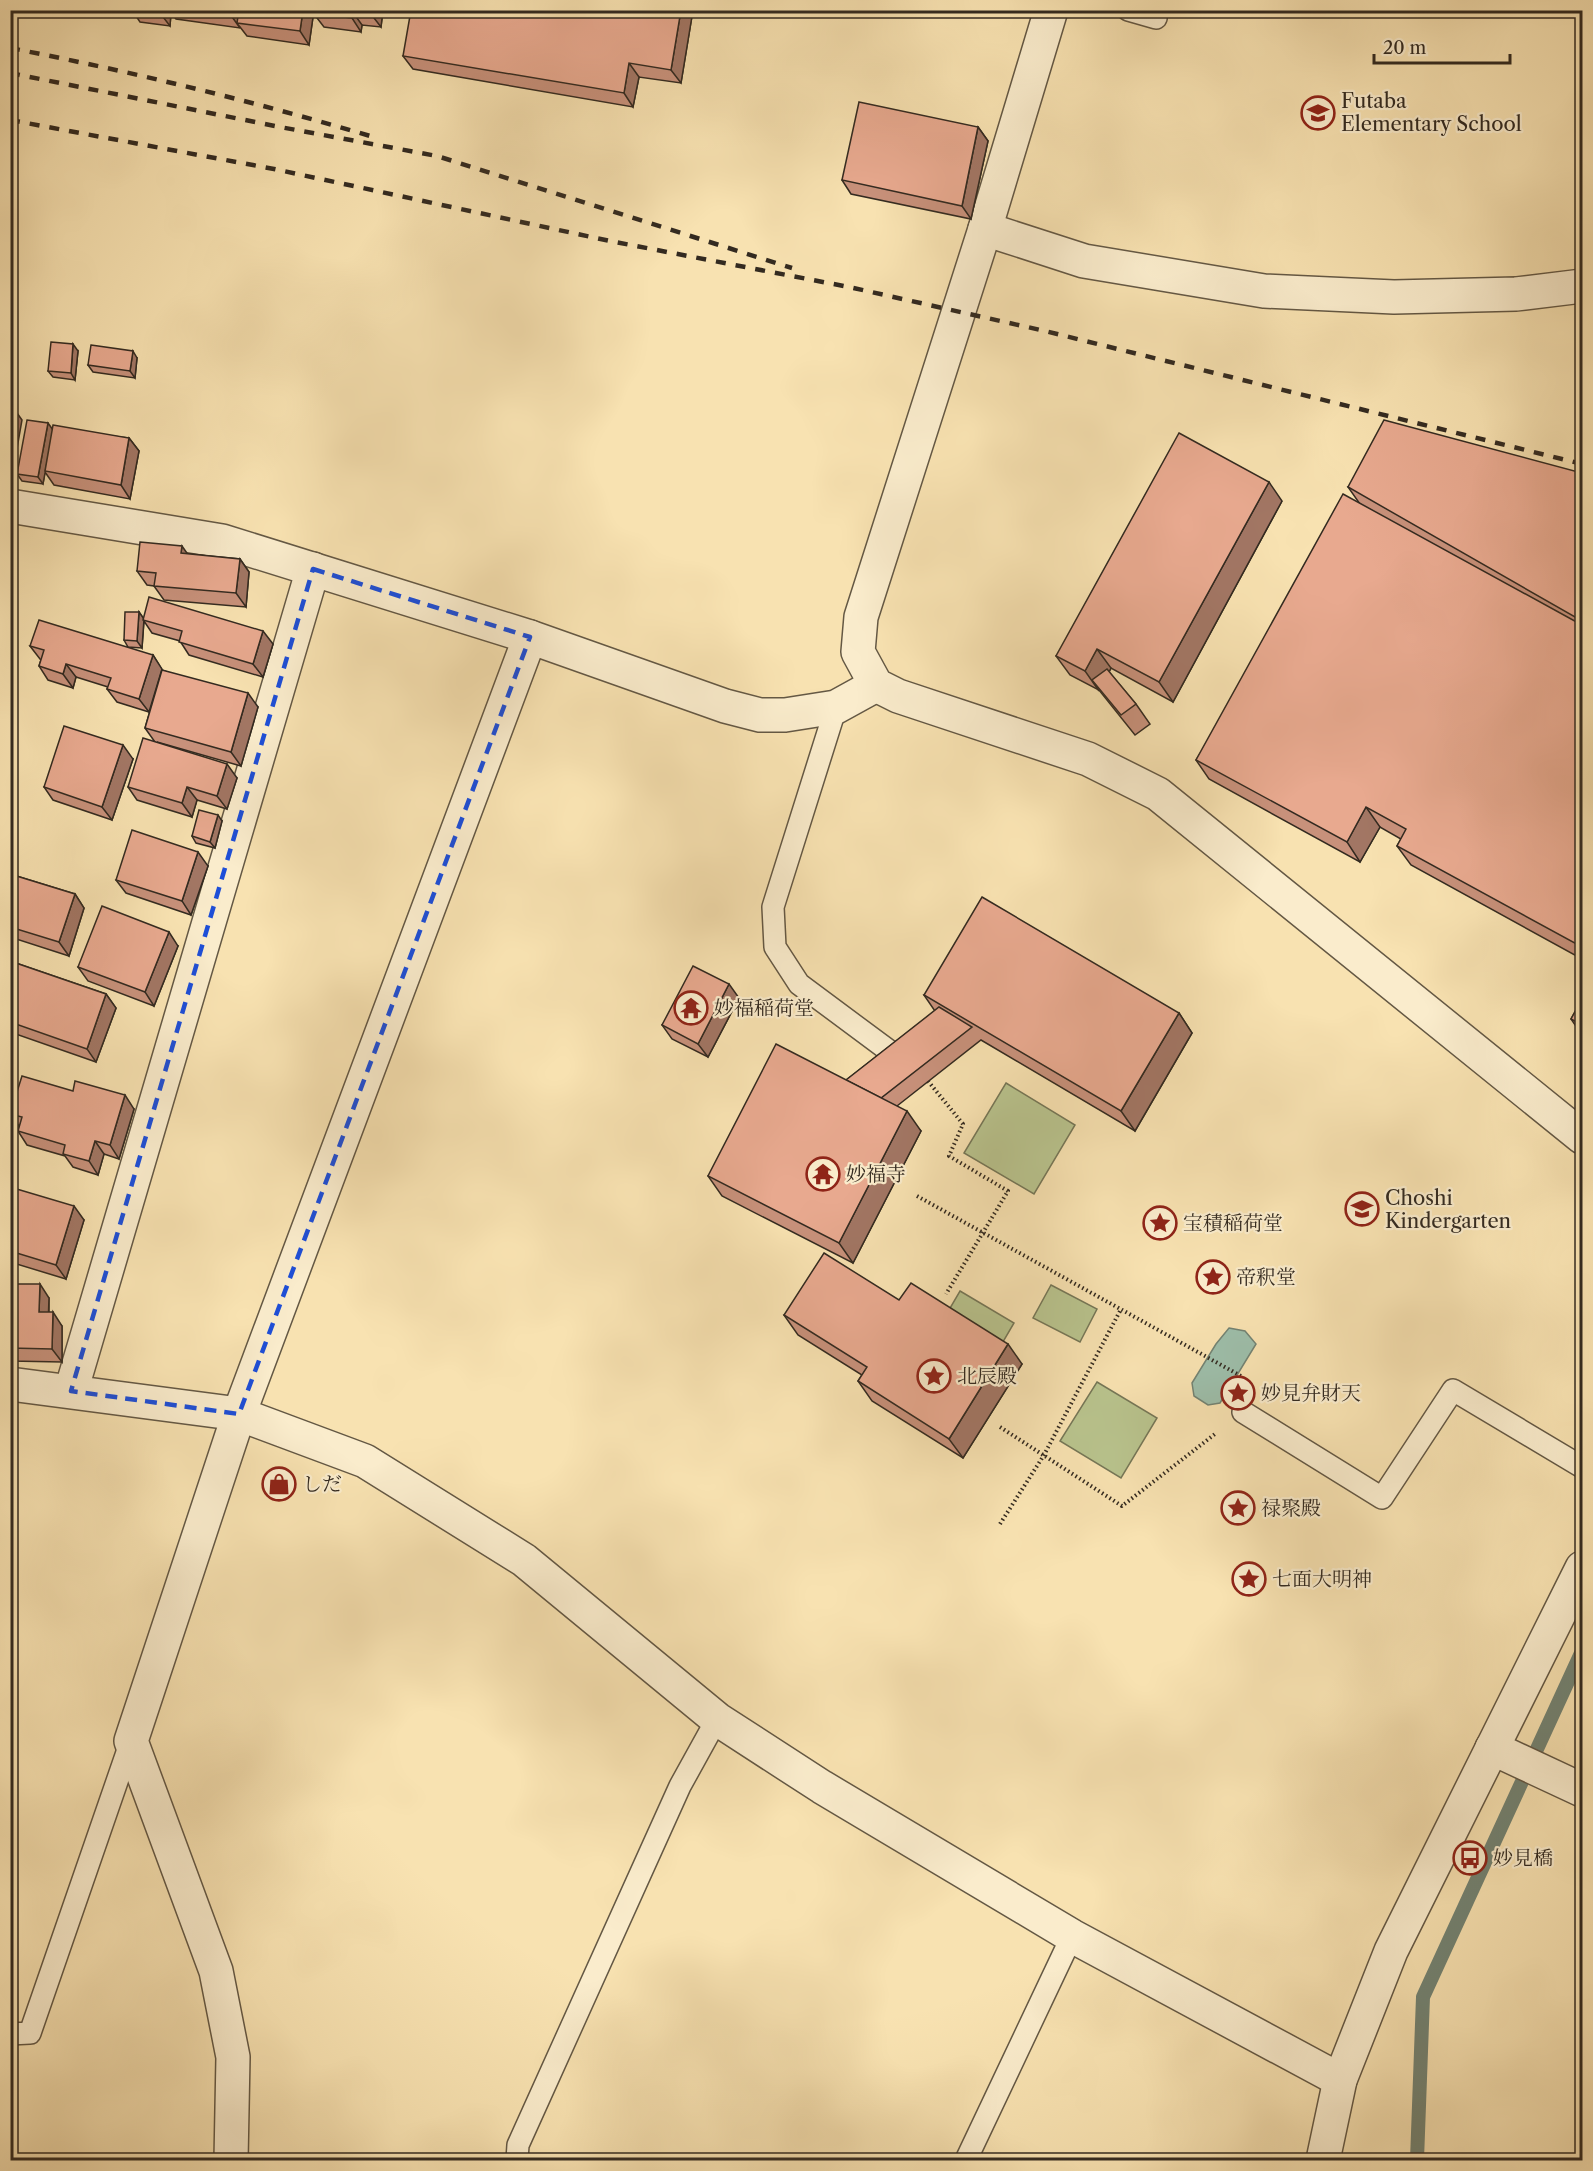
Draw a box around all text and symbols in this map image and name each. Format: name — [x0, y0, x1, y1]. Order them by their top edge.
scale bar — [1374, 27, 1510, 65]
text: 20 m — [1383, 37, 1427, 59]
place label: Futaba Elementary School — [1341, 89, 1522, 136]
school or university icon: Futaba Elementary School — [1300, 95, 1336, 131]
temple icon: 妙福稲荷堂 — [673, 990, 709, 1026]
place label: 妙福稲荷堂 — [714, 996, 814, 1020]
temple icon: 妙福寺 — [805, 1156, 841, 1192]
place label: 妙福寺 — [846, 1162, 906, 1186]
place label: Choshi Kindergarten — [1385, 1186, 1512, 1233]
school or university icon: Choshi Kindergarten — [1344, 1191, 1380, 1227]
place icon: 宝積稲荷堂 — [1142, 1205, 1178, 1241]
place label: 宝積稲荷堂 — [1183, 1211, 1283, 1235]
place icon: 帝釈堂 — [1195, 1259, 1231, 1295]
place label: 帝釈堂 — [1236, 1265, 1296, 1289]
place icon: 北辰殿 — [916, 1358, 952, 1394]
place label: 北辰殿 — [957, 1364, 1017, 1388]
place icon: 妙見弁財天 — [1220, 1375, 1256, 1411]
place label: 妙見弁財天 — [1261, 1381, 1361, 1405]
shop icon: しだ — [261, 1466, 297, 1502]
place label: しだ — [302, 1472, 342, 1496]
place icon: 禄聚殿 — [1220, 1490, 1256, 1526]
place label: 禄聚殿 — [1261, 1496, 1321, 1520]
place icon: 七面大明神 — [1231, 1561, 1267, 1597]
place label: 七面大明神 — [1272, 1567, 1372, 1591]
bus stop icon: 妙見橋 — [1452, 1840, 1488, 1876]
place label: 妙見橋 — [1493, 1846, 1553, 1870]

